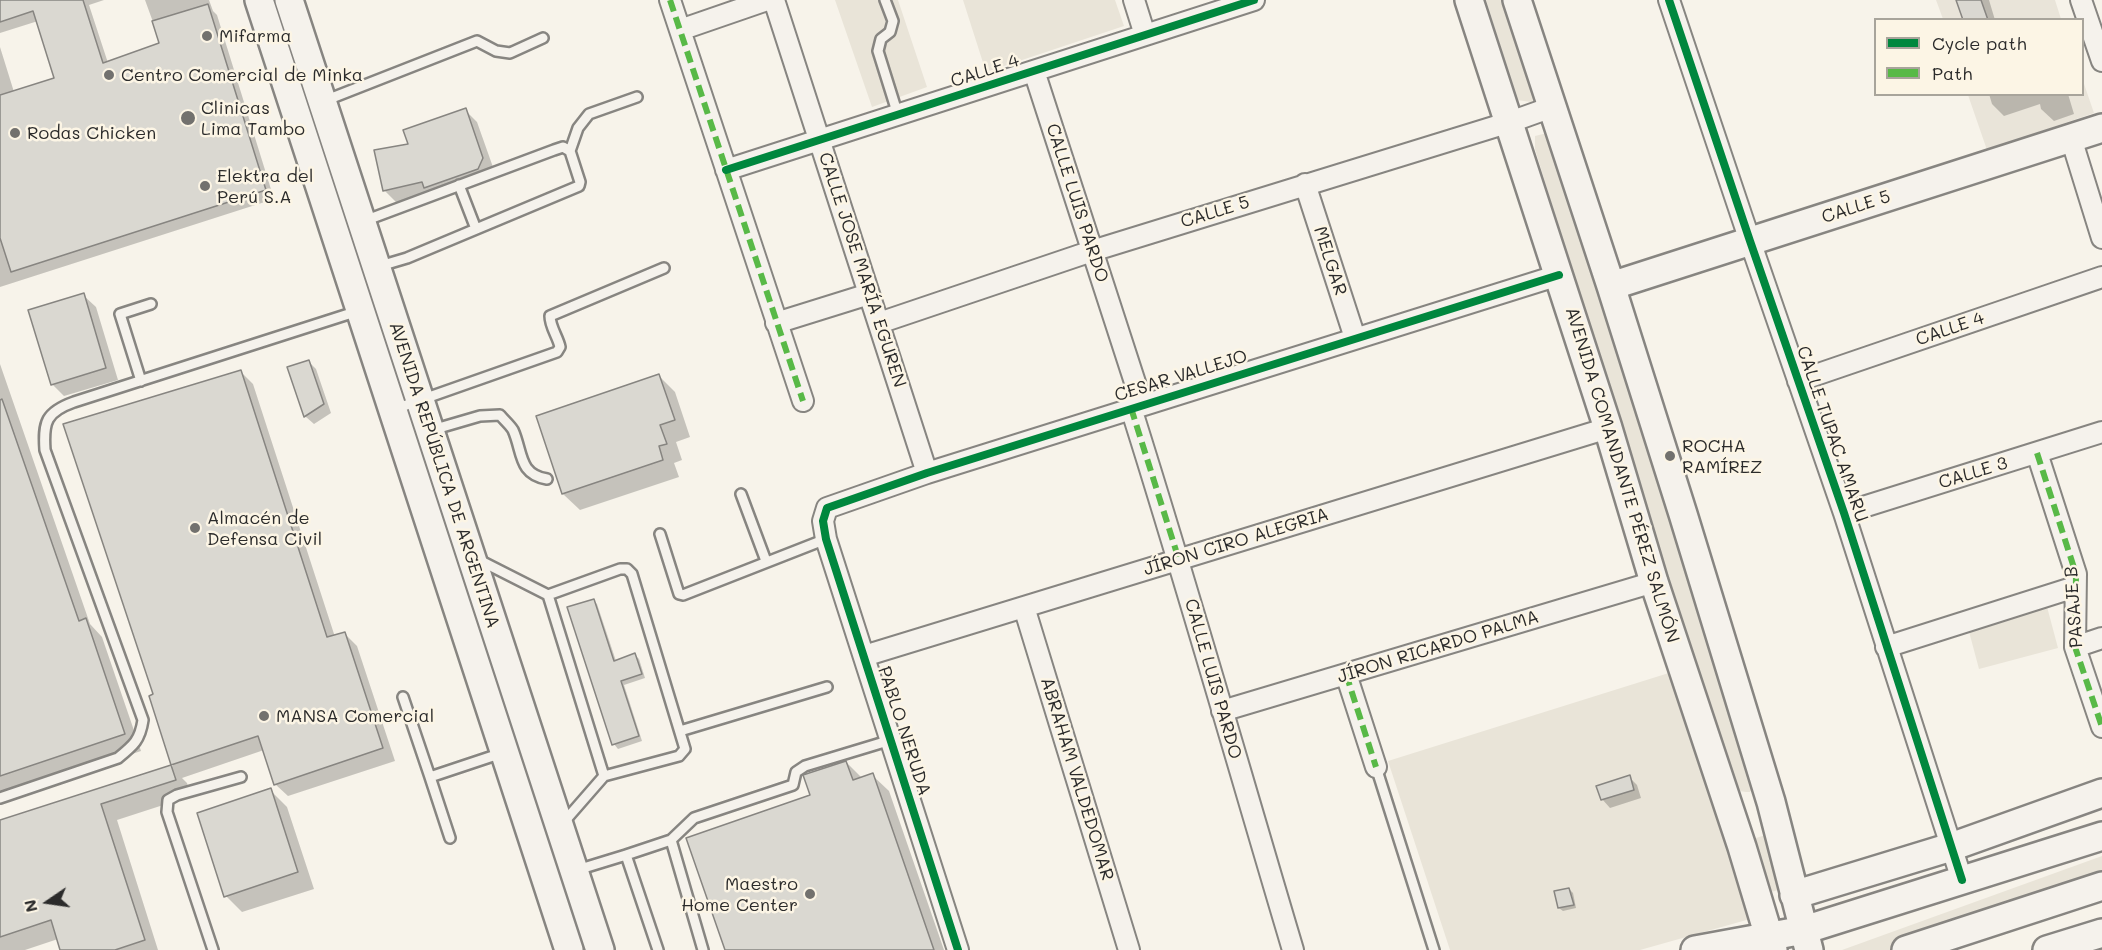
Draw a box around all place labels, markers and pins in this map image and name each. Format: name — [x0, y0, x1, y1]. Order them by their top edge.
place label: Mifarma — [219, 25, 292, 47]
marker: Mifarma — [200, 29, 214, 43]
place label: Centro Comercial de Minka — [121, 64, 363, 86]
marker: Centro Comercial de Minka — [102, 68, 116, 82]
place label: Clinicas Lima Tambo — [201, 97, 305, 140]
marker: Clinicas Lima Tambo — [179, 109, 197, 127]
place label: Rodas Chicken — [27, 122, 156, 144]
marker: Rodas Chicken — [8, 126, 22, 140]
place label: Elektra del Perú S.A — [217, 165, 314, 207]
marker: Elektra del Perú S.A — [198, 179, 212, 193]
place label: ROCHA RAMÍREZ — [1682, 435, 1762, 478]
marker: ROCHA RAMÍREZ — [1663, 449, 1677, 463]
place label: Almacén de Defensa Civil — [207, 507, 322, 550]
marker: Almacén de Defensa Civil — [188, 521, 202, 535]
place label: MANSA Comercial — [276, 705, 434, 727]
marker: MANSA Comercial — [257, 709, 271, 723]
place label: Maestro Home Center — [681, 873, 798, 916]
marker: Maestro Home Center — [803, 887, 817, 901]

